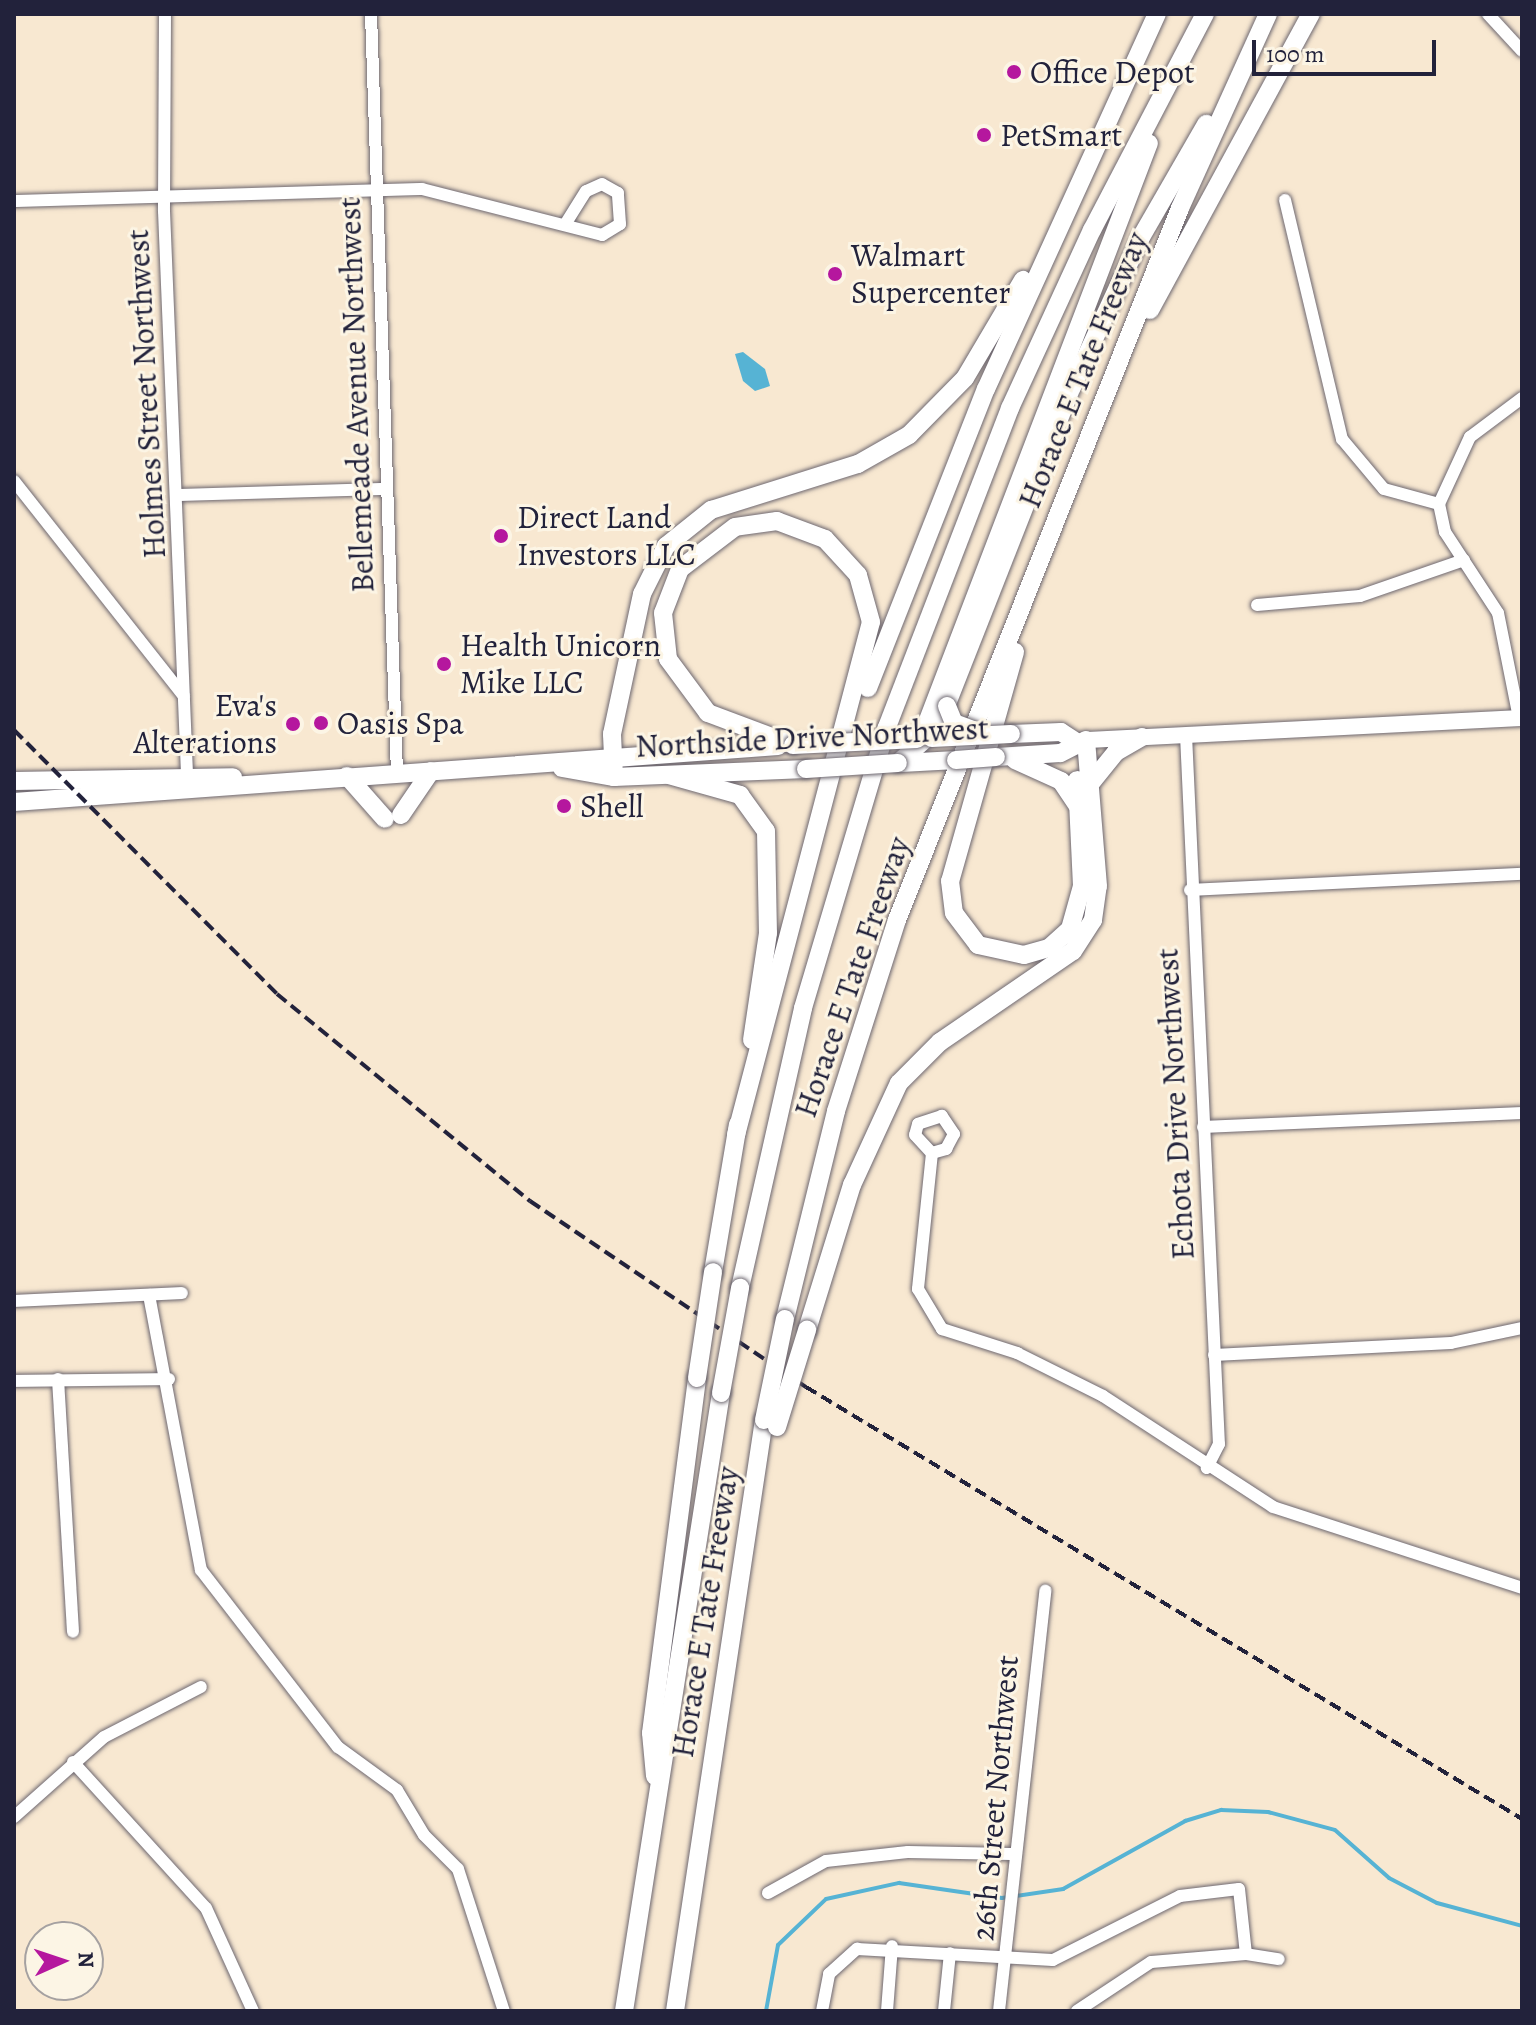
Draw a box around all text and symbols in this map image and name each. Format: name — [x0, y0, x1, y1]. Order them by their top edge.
scale bar — [1256, 24, 1440, 74]
text: 100 m — [1266, 38, 1325, 70]
place label: Office Depot — [1030, 53, 1195, 91]
marker: Office Depot — [1005, 63, 1023, 81]
place label: PetSmart — [1000, 116, 1122, 154]
marker: PetSmart — [975, 126, 993, 144]
street label: Bellemeade Avenue Northwest — [330, 197, 382, 593]
street label: Horace E Tate Freeway — [1010, 226, 1156, 514]
street label: Holmes Street Northwest — [118, 228, 174, 560]
place label: Walmart Supercenter — [851, 237, 1011, 312]
marker: Walmart Supercenter — [826, 265, 844, 283]
place label: Direct Land Investors LLC — [517, 499, 696, 574]
marker: Direct Land Investors LLC — [492, 527, 510, 545]
place label: Health Unicorn Mike LLC — [460, 627, 661, 702]
marker: Health Unicorn Mike LLC — [435, 655, 453, 673]
place label: Eva's Alterations — [133, 687, 277, 762]
place label: Oasis Spa — [337, 704, 464, 742]
street label: Northside Drive Northwest — [634, 709, 990, 765]
marker: Oasis Spa — [312, 714, 330, 732]
marker: Eva's Alterations — [284, 715, 302, 733]
place label: Shell — [580, 787, 644, 825]
marker: Shell — [555, 797, 573, 815]
street label: Horace E Tate Freeway — [786, 832, 918, 1122]
street label: Echota Drive Northwest — [1148, 947, 1202, 1261]
street label: Horace E Tate Freeway — [663, 1464, 747, 1760]
street label: 26th Street Northwest — [963, 1654, 1027, 1942]
north arrow — [24, 1921, 104, 2001]
text: N — [71, 1951, 101, 1969]

